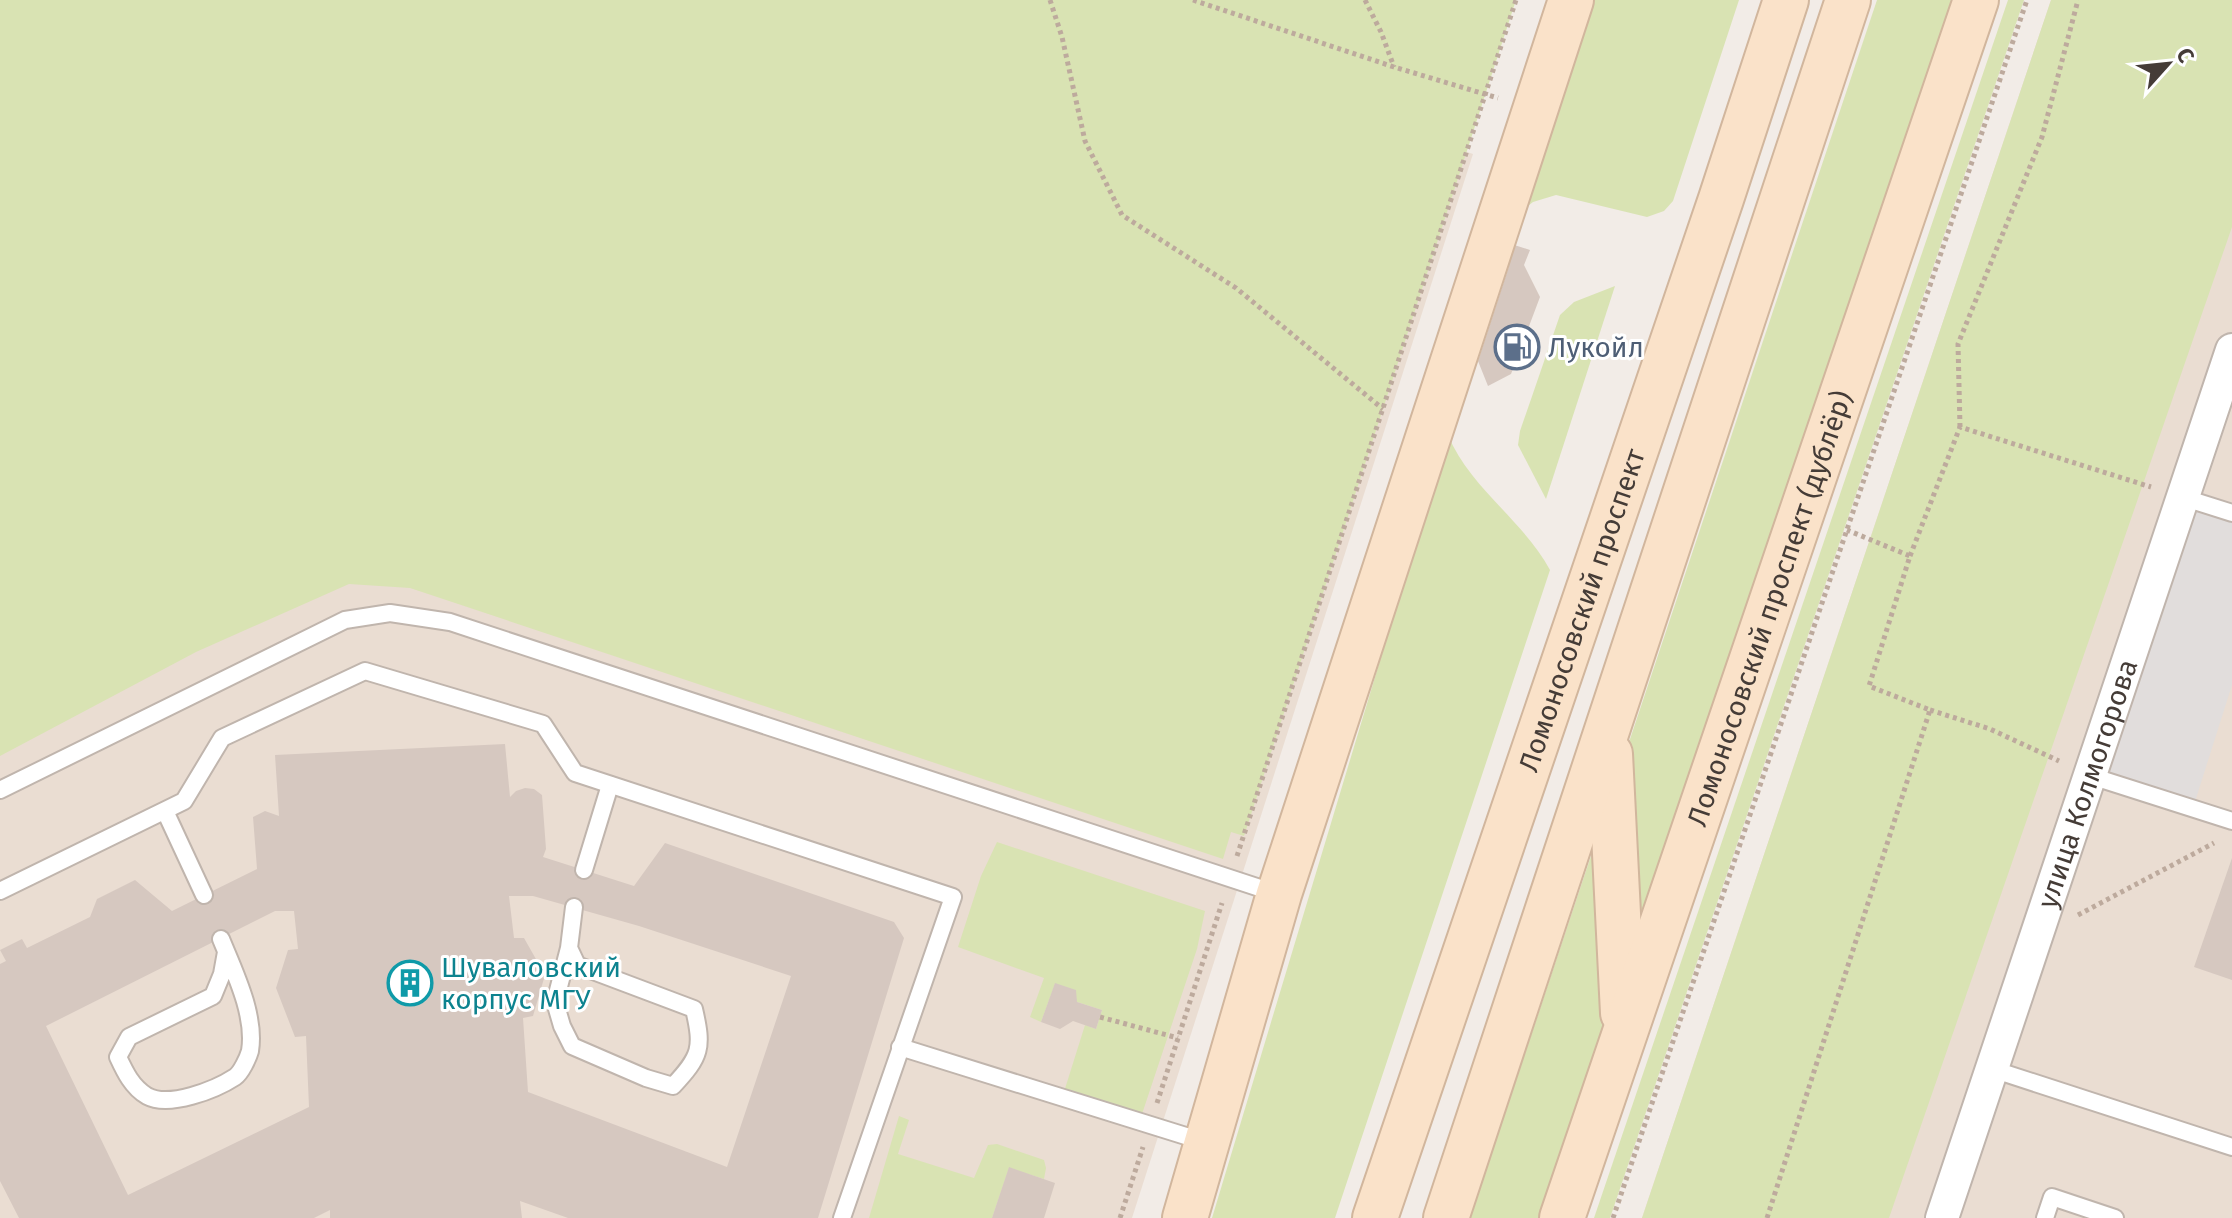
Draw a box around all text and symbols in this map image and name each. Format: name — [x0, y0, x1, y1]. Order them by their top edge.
north arrow — [2128, 24, 2208, 104]
text: С — [2170, 43, 2200, 67]
fuel station icon: Лукойл — [1493, 323, 1541, 371]
place label: Лукойл — [1548, 331, 1644, 364]
street label: Ломоносовский проспект (дублёр) — [1680, 386, 1859, 830]
street label: Ломоносовский проспект — [1511, 444, 1652, 776]
street label: улица Колмогорова — [2030, 655, 2144, 912]
place label: Шуваловский корпус МГУ — [441, 951, 621, 1016]
building icon: Шуваловский корпус МГУ — [386, 959, 434, 1007]

